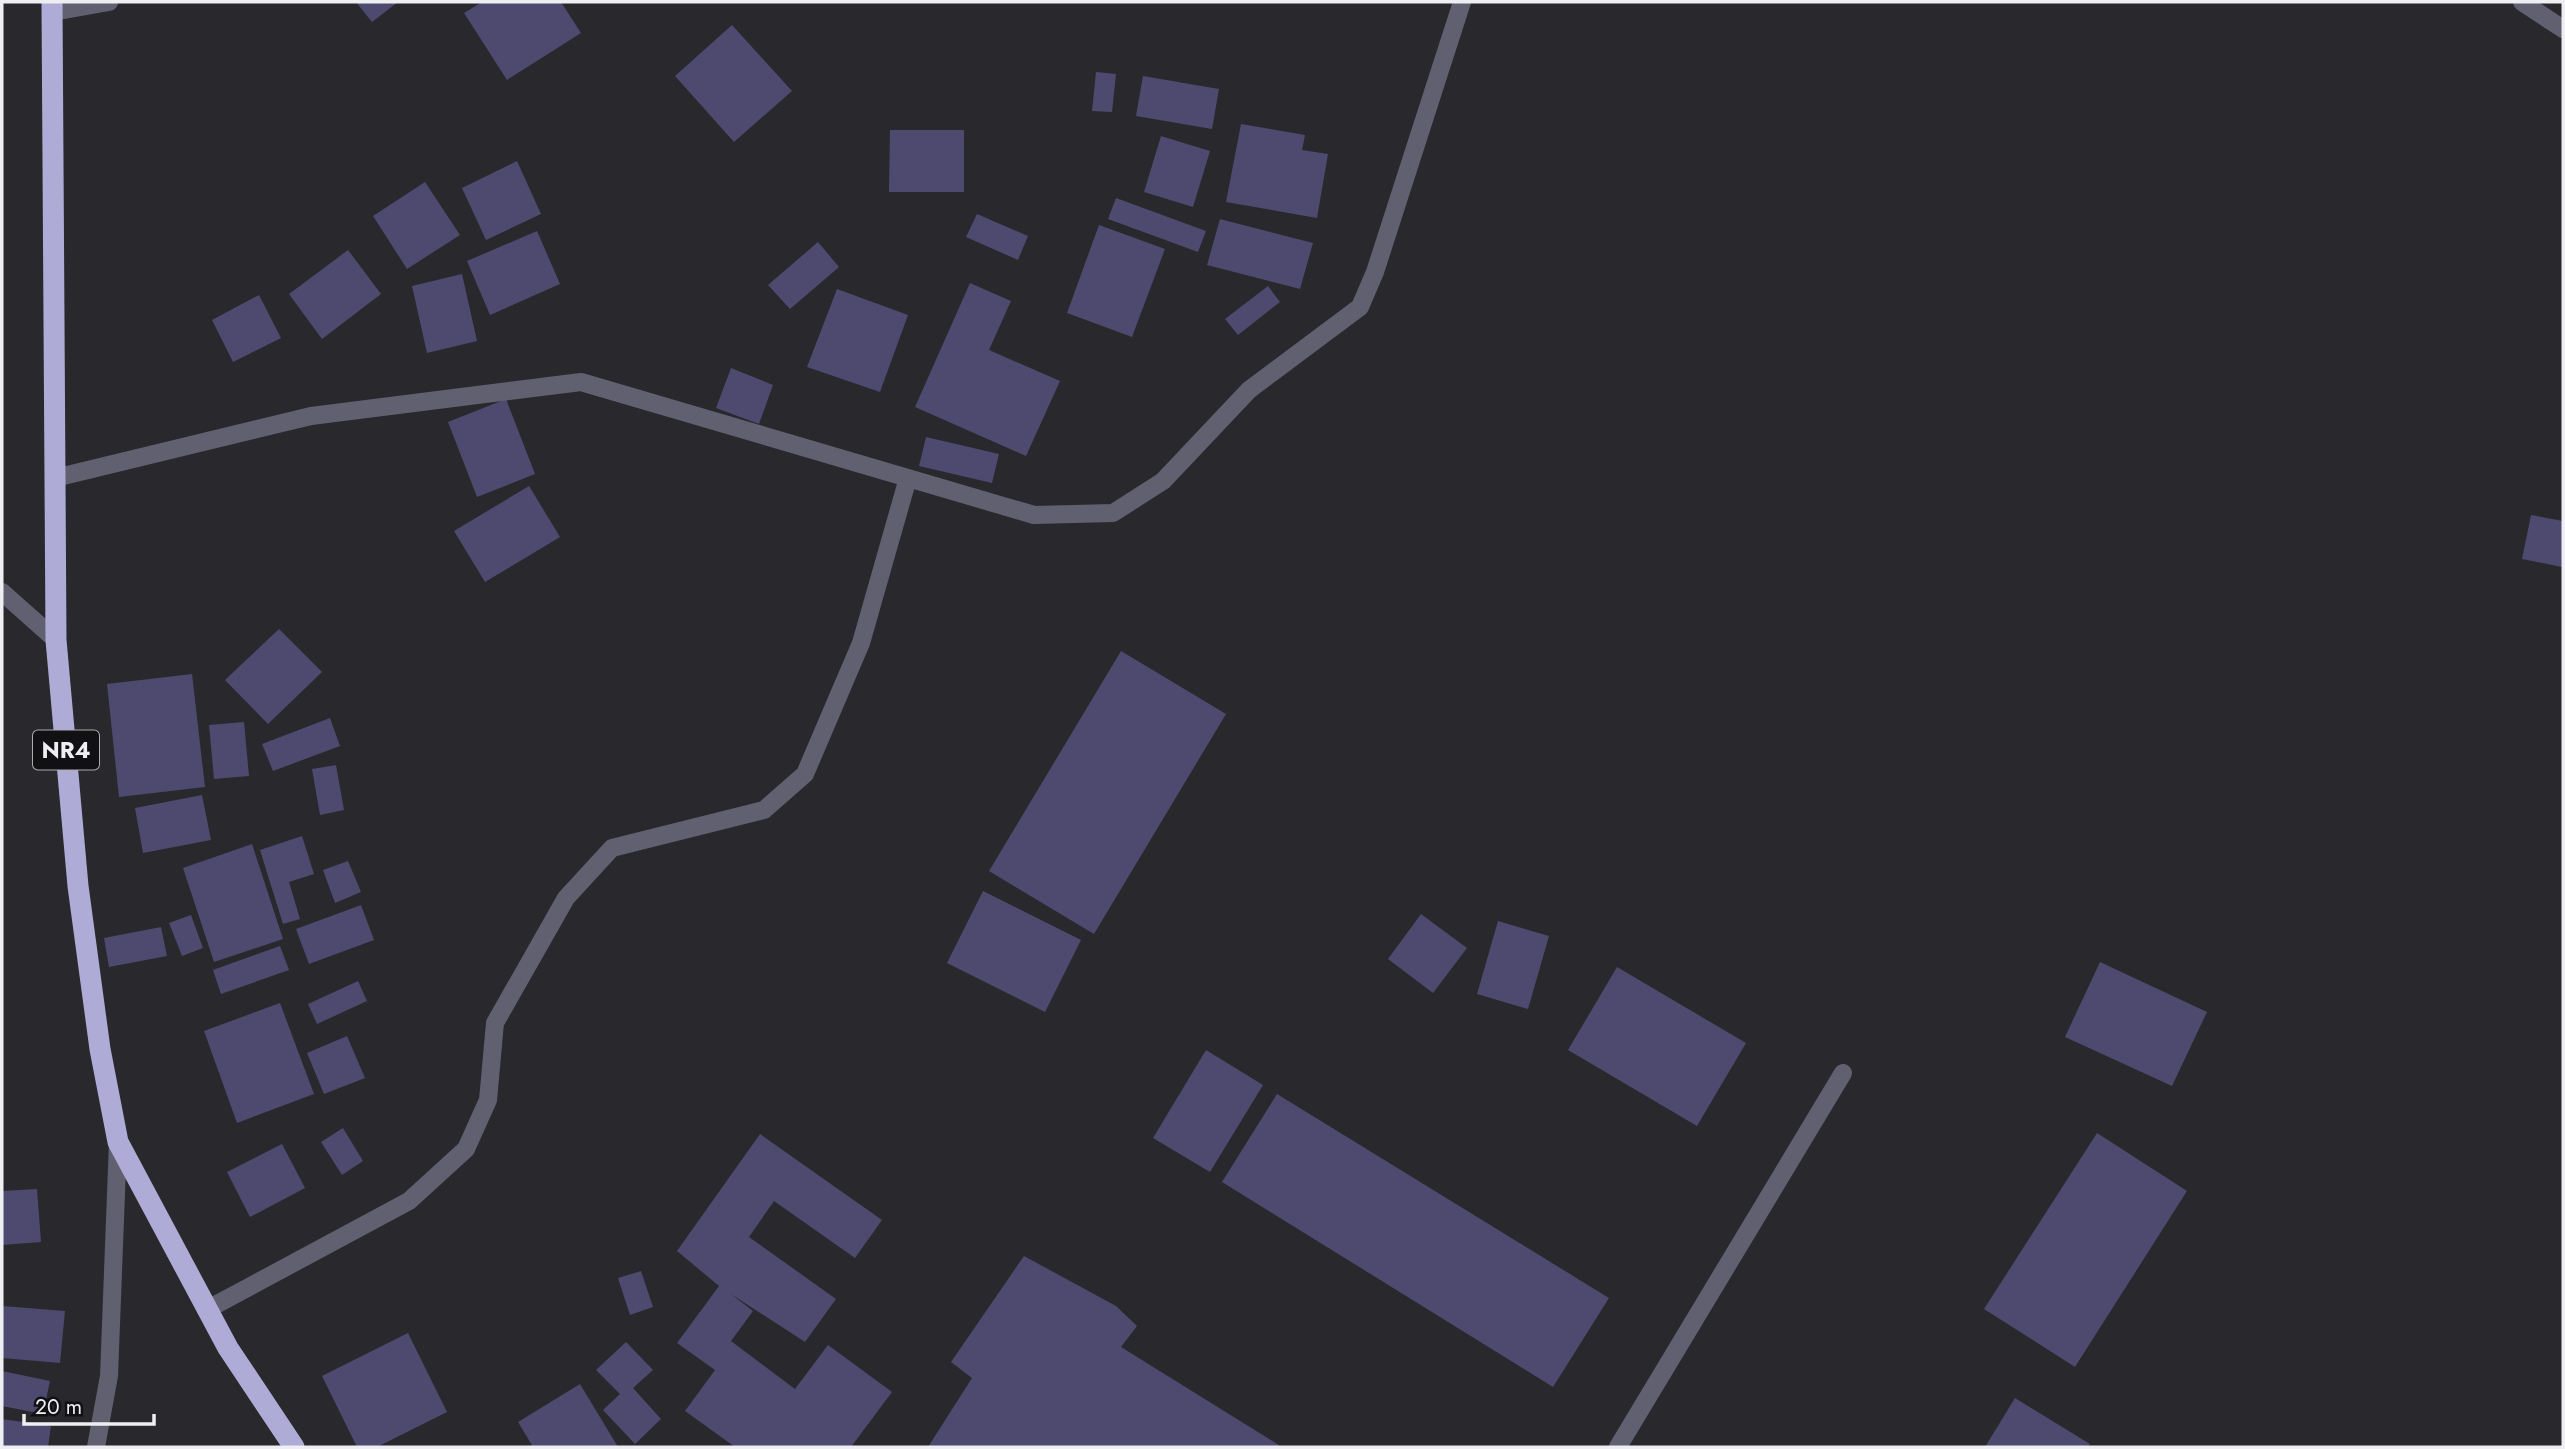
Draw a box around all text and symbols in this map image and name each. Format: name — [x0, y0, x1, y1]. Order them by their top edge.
road number: NR4 — [33, 730, 99, 770]
scale bar — [24, 1382, 154, 1426]
text: 20 m — [35, 1392, 82, 1422]

